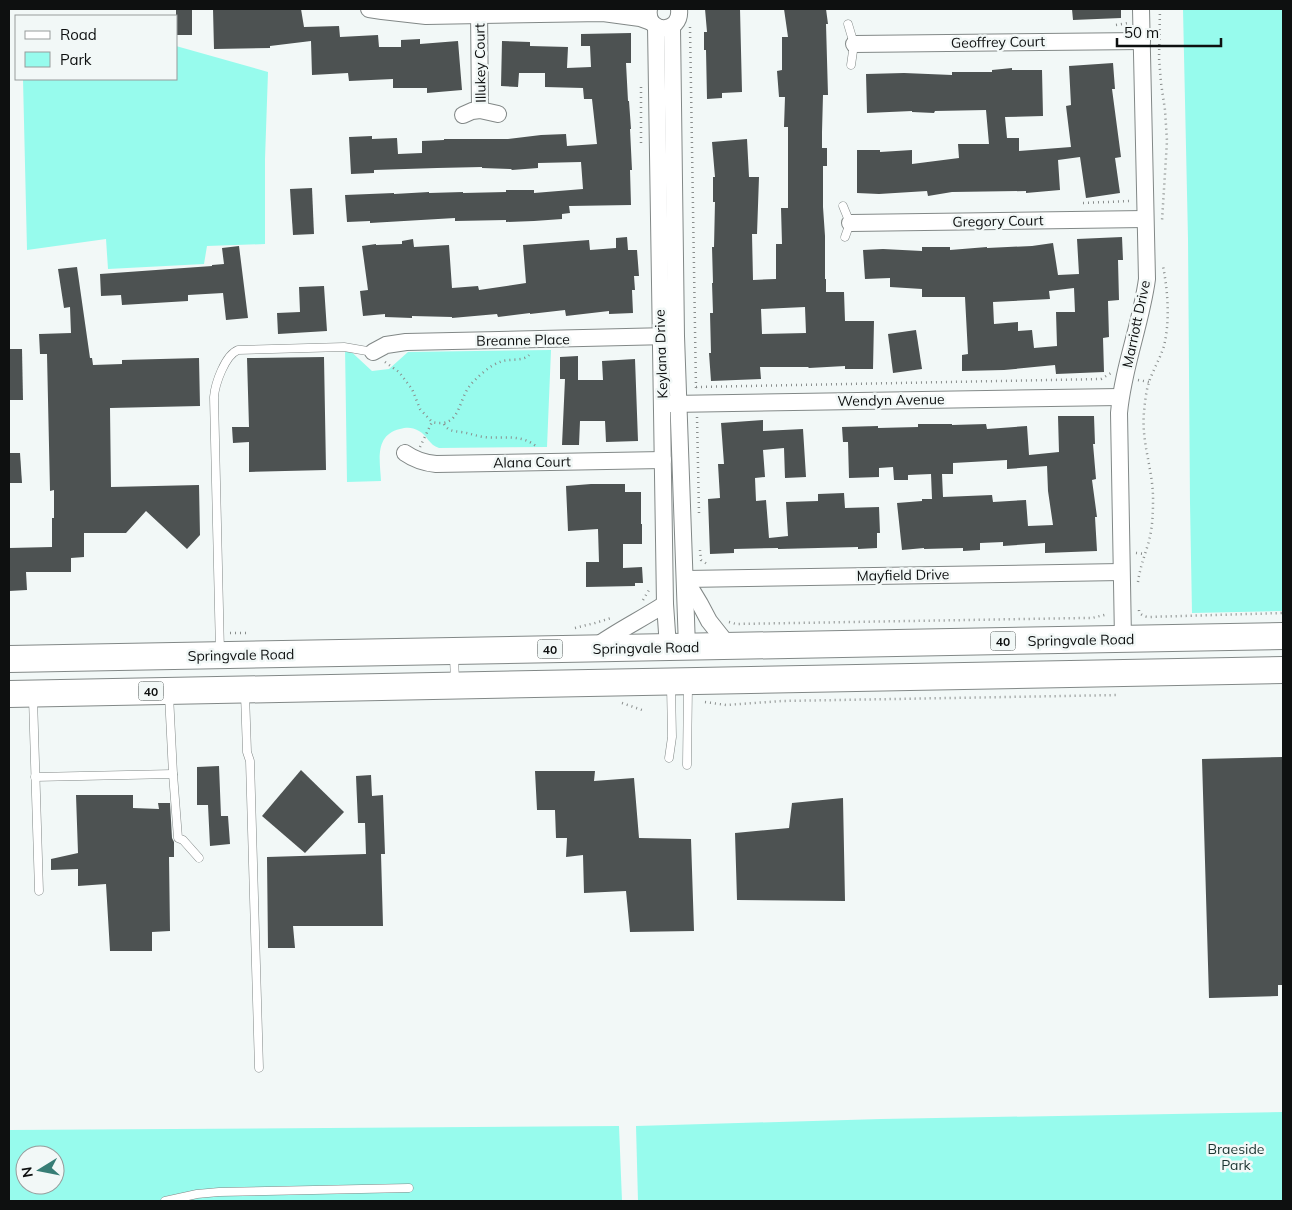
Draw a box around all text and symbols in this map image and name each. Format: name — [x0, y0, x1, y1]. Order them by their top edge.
legend — [15, 15, 178, 80]
scale bar — [1117, 15, 1221, 47]
street label: Illukey Court — [470, 23, 490, 103]
text: 50 m — [1124, 23, 1159, 42]
text: Road — [60, 25, 97, 44]
street label: Geoffrey Court — [951, 32, 1045, 52]
text: Park — [60, 50, 92, 69]
street label: Gregory Court — [952, 211, 1044, 231]
street label: Marriott Drive — [1118, 279, 1154, 369]
street label: Keylana Drive — [650, 309, 672, 399]
street label: Breanne Place — [476, 330, 570, 350]
street label: Wendyn Avenue — [837, 390, 945, 410]
street label: Alana Court — [493, 452, 571, 472]
street label: Mayfield Drive — [856, 565, 950, 585]
street label: Springvale Road — [1027, 630, 1135, 650]
road number: 40 — [990, 631, 1016, 650]
street label: Springvale Road — [592, 638, 700, 658]
road number: 40 — [538, 640, 562, 659]
street label: Springvale Road — [187, 645, 295, 665]
road number: 40 — [138, 681, 164, 700]
park label: Braeside Park — [1208, 1140, 1264, 1174]
north arrow — [15, 1145, 65, 1195]
text: N — [17, 1165, 37, 1179]

